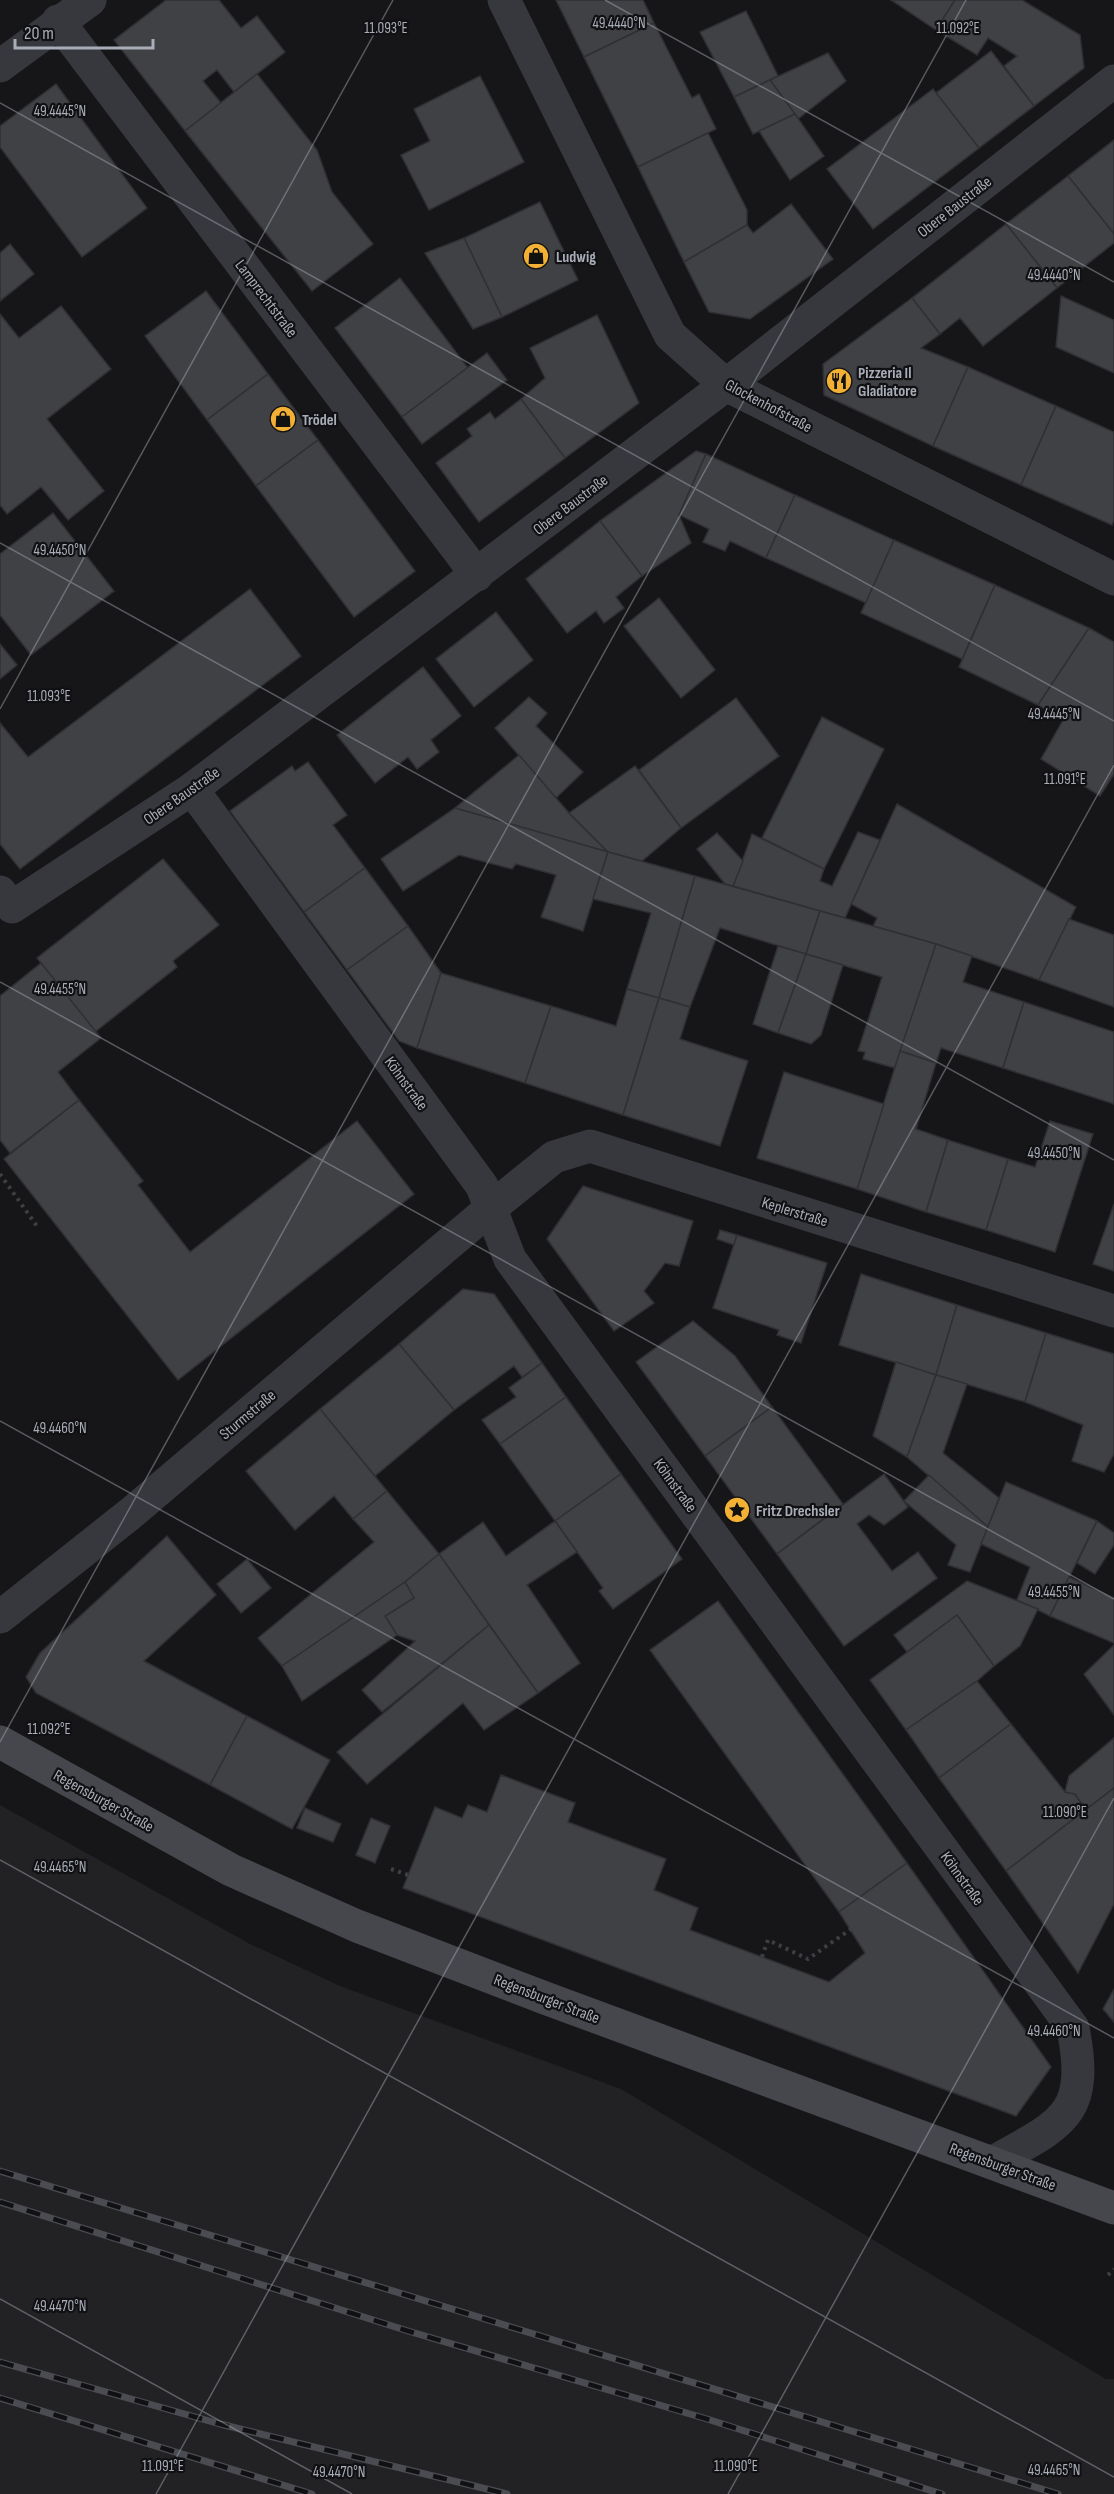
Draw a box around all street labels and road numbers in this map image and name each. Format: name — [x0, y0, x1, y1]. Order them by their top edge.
street label: Obere Baustraße — [914, 172, 996, 242]
street label: Lamprechtstraße — [230, 256, 301, 341]
street label: Glockenhofstraße — [722, 376, 815, 437]
street label: Obere Baustraße — [530, 471, 612, 539]
street label: Obere Baustraße — [140, 763, 224, 829]
street label: Köhnstraße — [380, 1053, 432, 1114]
street label: Keplerstraße — [759, 1193, 830, 1231]
street label: Sturmstraße — [216, 1386, 280, 1444]
street label: Köhnstraße — [649, 1455, 701, 1516]
street label: Regensburger Straße — [50, 1766, 157, 1837]
street label: Köhnstraße — [936, 1848, 988, 1909]
street label: Regensburger Straße — [491, 1971, 602, 2028]
street label: Regensburger Straße — [947, 2139, 1058, 2195]

